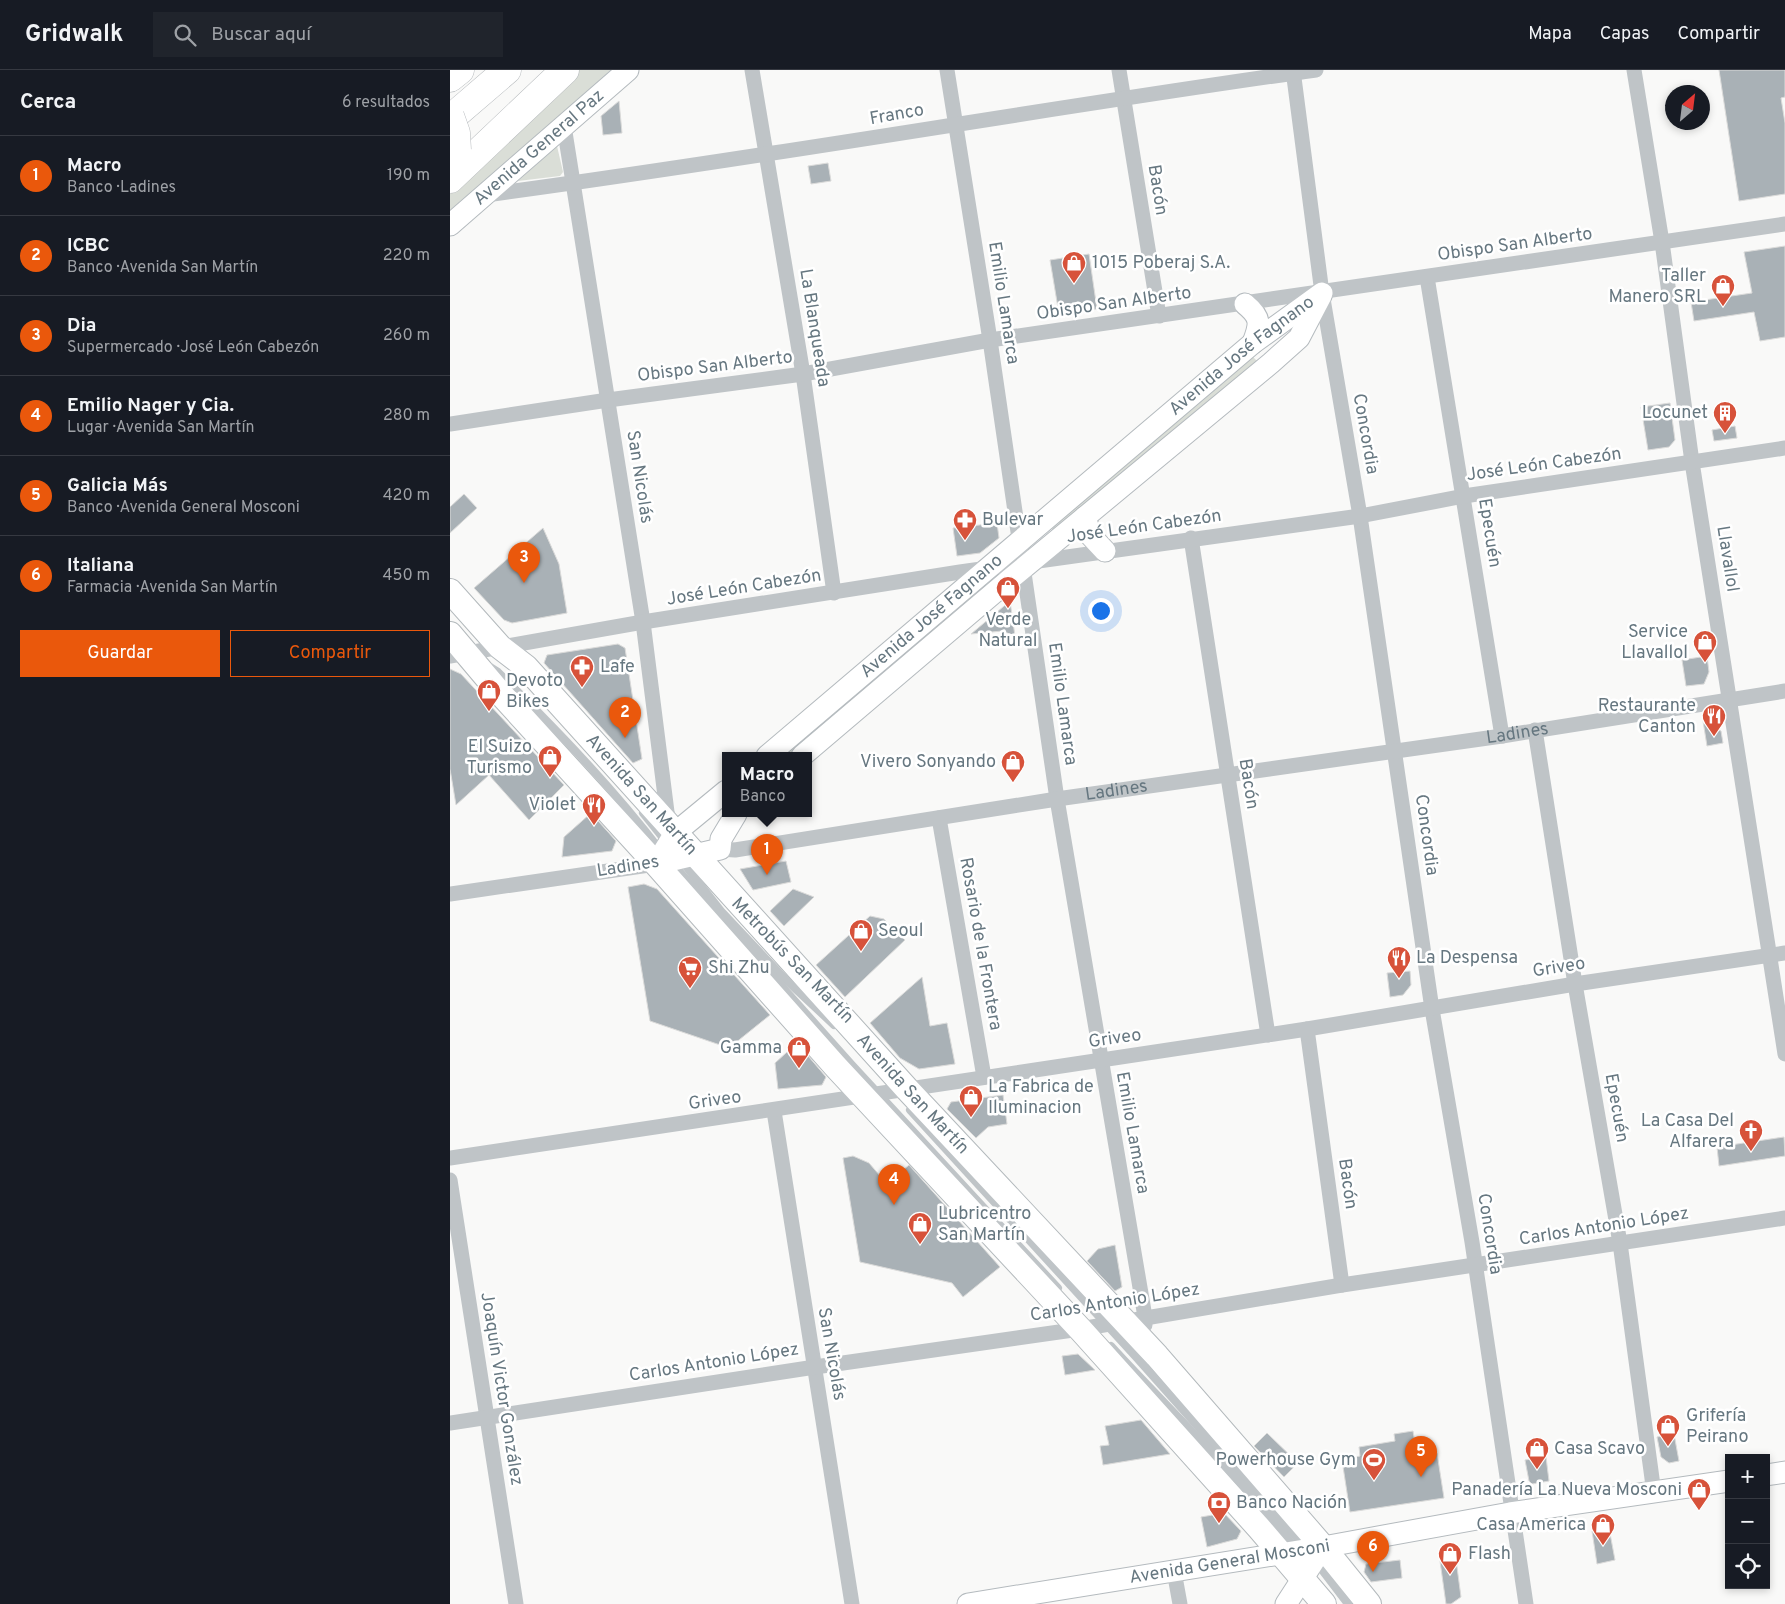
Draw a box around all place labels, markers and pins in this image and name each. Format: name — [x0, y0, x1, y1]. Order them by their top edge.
shop icon: 1015 Poberaj S.A. — [1061, 250, 1087, 284]
place label: 1015 Poberaj S.A. — [1092, 252, 1230, 275]
place label: Taller Manero SRL — [1608, 265, 1706, 309]
shop icon: Taller Manero SRL — [1710, 273, 1736, 307]
building icon: Locunet — [1712, 400, 1738, 434]
place label: Locunet — [1642, 402, 1708, 425]
pharmacy icon: Bulevar — [952, 507, 978, 541]
place label: Bulevar — [982, 509, 1044, 532]
pin: 3 — [508, 542, 540, 583]
shop icon: Verde Natural — [995, 575, 1021, 609]
place label: Verde Natural — [979, 609, 1037, 653]
place label: Service Llavallol — [1621, 621, 1688, 665]
shop icon: Service Llavallol — [1692, 629, 1718, 663]
pharmacy icon: Lafe — [569, 654, 595, 688]
place label: Lafe — [600, 656, 635, 679]
place label: Devoto Bikes — [506, 670, 563, 714]
shop icon: Devoto Bikes — [476, 678, 502, 712]
place label: Restaurante Canton — [1598, 695, 1696, 739]
pin: 2 — [609, 697, 641, 738]
restaurant icon: Restaurante Canton — [1701, 703, 1727, 737]
place label: El Suizo Turismo — [466, 736, 532, 780]
shop icon: El Suizo Turismo — [537, 744, 563, 778]
shop icon: Vivero Sonyando — [1000, 749, 1026, 783]
place label: Vivero Sonyando — [860, 751, 996, 774]
restaurant icon: Violet — [581, 792, 607, 826]
place label: Violet — [529, 794, 576, 817]
pin: 1 — [751, 834, 783, 875]
shop icon: Seoul — [848, 918, 874, 952]
place label: Seoul — [878, 920, 923, 943]
restaurant icon: La Despensa — [1386, 945, 1412, 979]
place label: La Despensa — [1416, 947, 1518, 970]
supermarket icon: Shi Zhu — [677, 955, 703, 989]
place label: Shi Zhu — [708, 957, 770, 980]
shop icon: Gamma — [786, 1035, 812, 1069]
place label: Gamma — [720, 1037, 782, 1060]
place label: La Fabrica de Iluminacion — [988, 1076, 1094, 1120]
shop icon: La Fabrica de Iluminacion — [958, 1084, 984, 1118]
place label: La Casa Del Alfarera — [1641, 1110, 1734, 1154]
church icon: La Casa Del Alfarera — [1738, 1118, 1764, 1152]
pin: 4 — [878, 1164, 910, 1205]
place label: Lubricentro San Martín — [938, 1203, 1031, 1247]
shop icon: Lubricentro San Martín — [907, 1211, 933, 1245]
place label: Grifería Peirano — [1686, 1405, 1748, 1449]
shop icon: Grifería Peirano — [1655, 1413, 1681, 1447]
pin: 5 — [1405, 1436, 1437, 1477]
shop icon: Casa Scavo — [1524, 1436, 1550, 1470]
place label: Casa Scavo — [1554, 1438, 1645, 1461]
sports icon: Powerhouse Gym — [1361, 1447, 1387, 1481]
place label: Powerhouse Gym — [1216, 1449, 1356, 1472]
shop icon: Panadería La Nueva Mosconi — [1686, 1477, 1712, 1511]
place label: Panadería La Nueva Mosconi — [1451, 1479, 1682, 1502]
bank icon: Banco Nación — [1206, 1490, 1232, 1524]
place label: Banco Nación — [1236, 1492, 1347, 1515]
shop icon: Casa America — [1590, 1512, 1616, 1546]
place label: Casa America — [1476, 1514, 1586, 1537]
pin: 6 — [1357, 1531, 1389, 1572]
shop icon: Flash — [1437, 1541, 1463, 1575]
place label: Flash — [1468, 1543, 1511, 1566]

